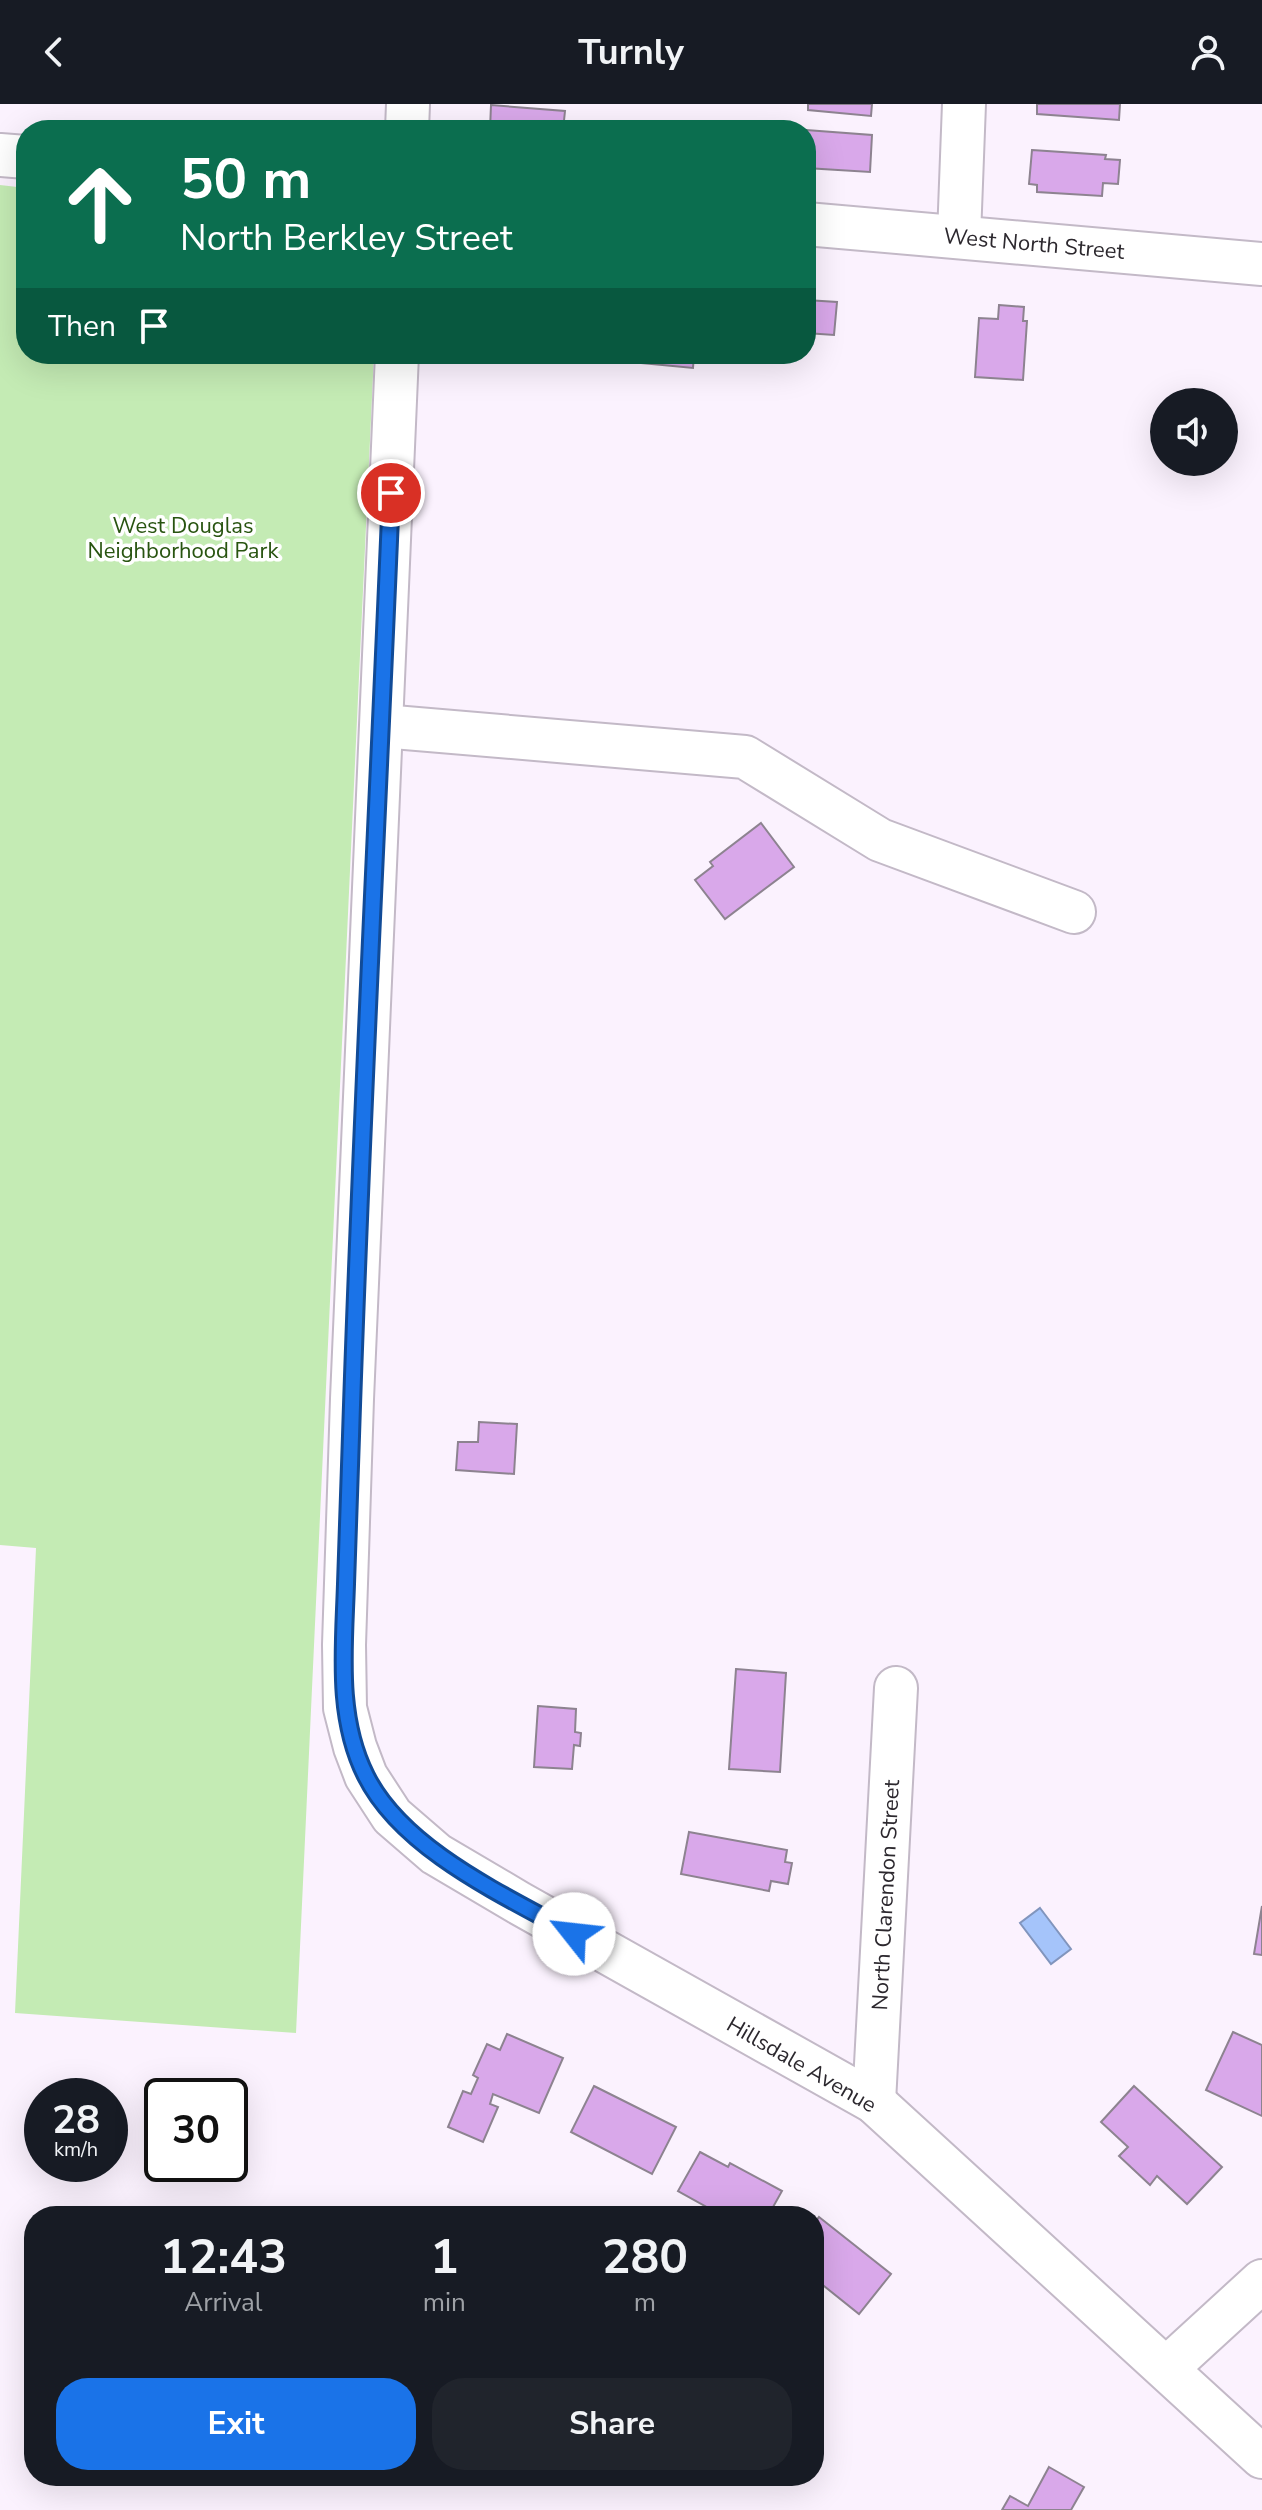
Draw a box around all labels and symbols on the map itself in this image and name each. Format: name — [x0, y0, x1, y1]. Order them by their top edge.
street label: West North Street — [942, 221, 1126, 267]
pin — [357, 459, 425, 527]
park label: West Douglas Neighborhood Park — [88, 511, 279, 566]
street label: North Clarendon Street — [865, 1779, 907, 2011]
position arrow — [532, 1892, 616, 1976]
street label: Hillsdale Avenue — [721, 2010, 882, 2120]
speed limit sign: 30 — [144, 2078, 248, 2182]

